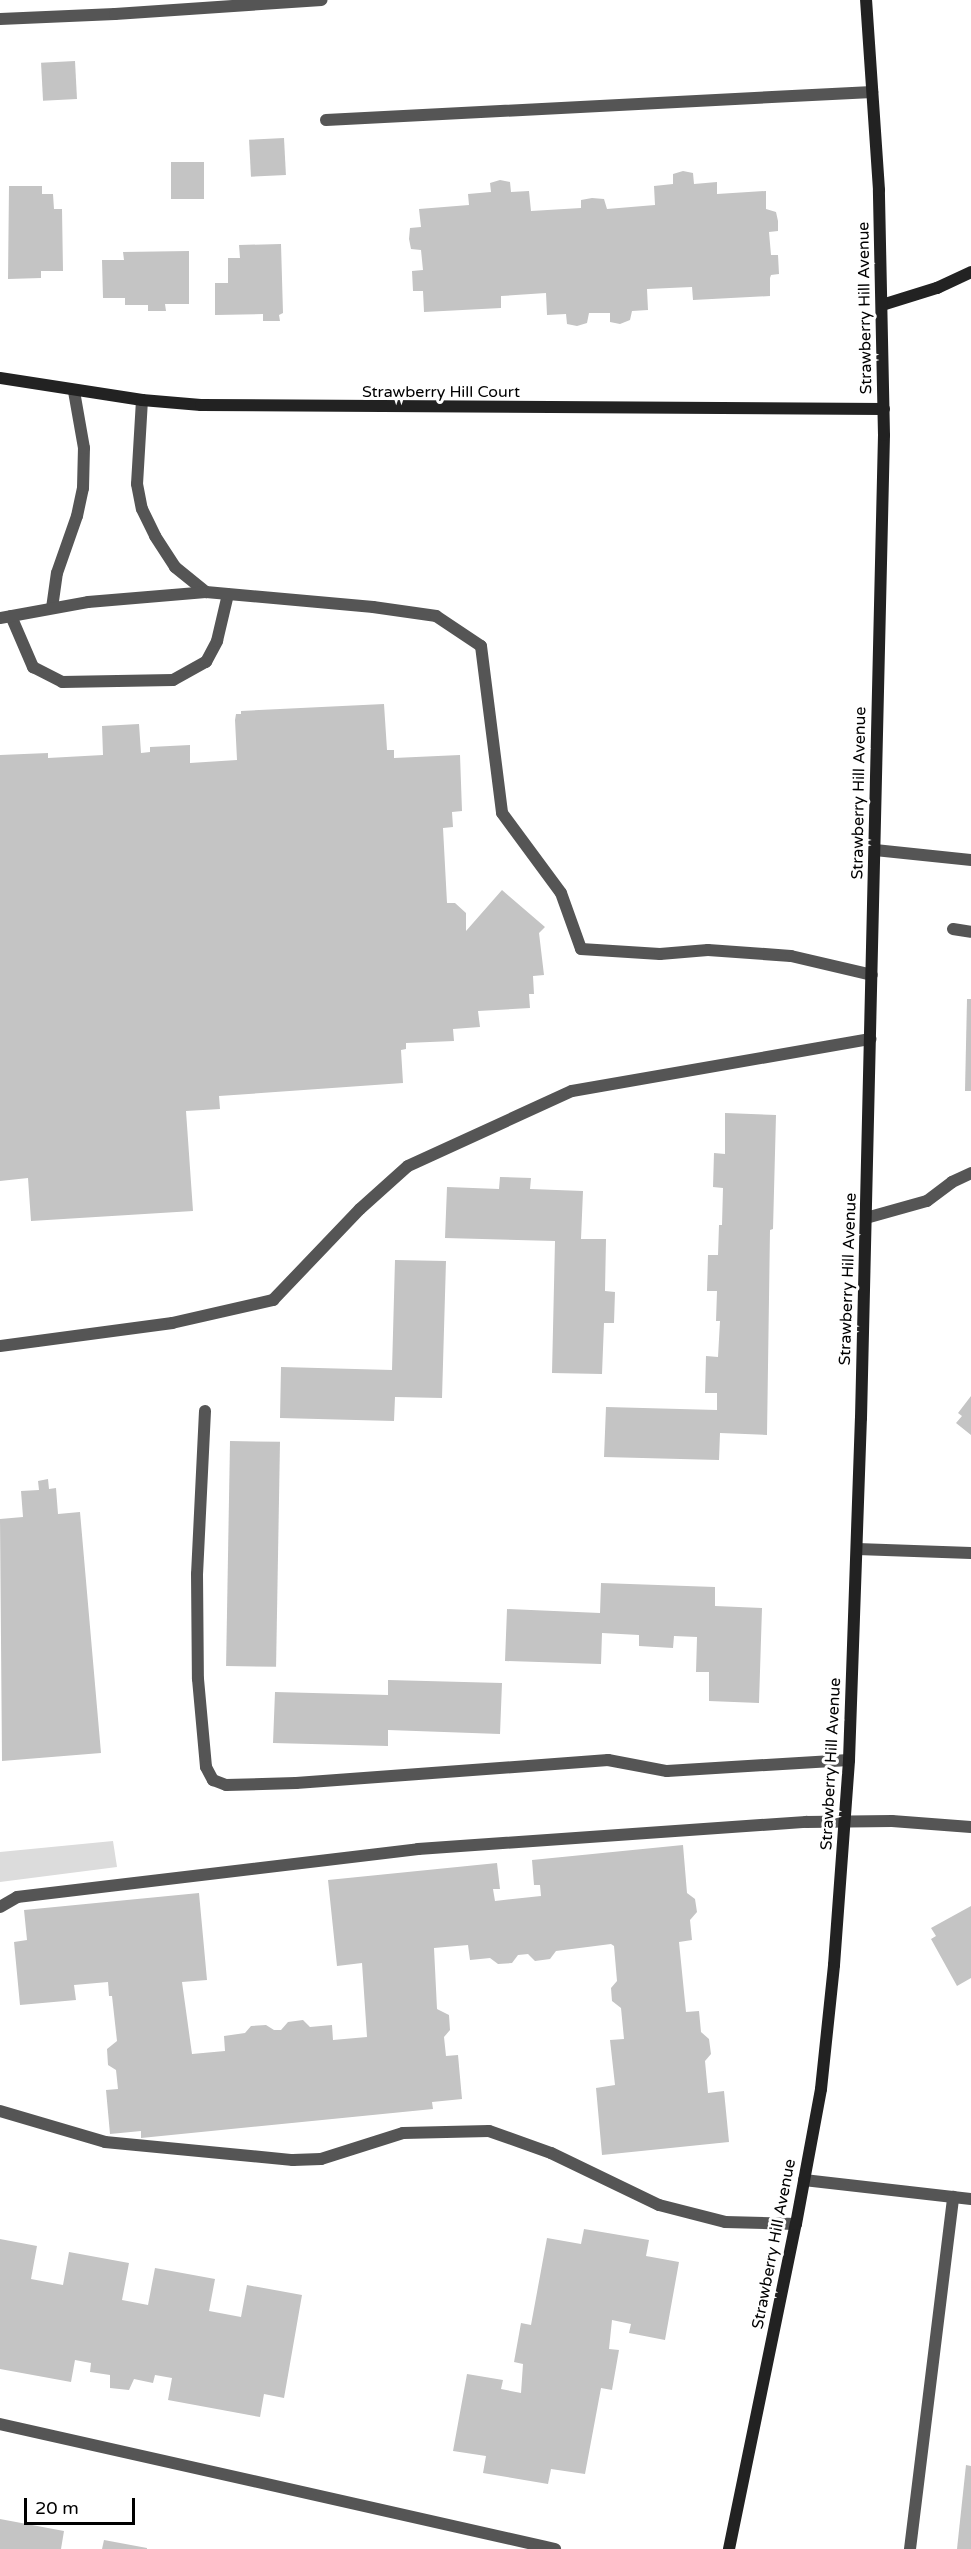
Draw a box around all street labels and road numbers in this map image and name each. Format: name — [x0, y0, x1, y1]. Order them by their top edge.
street label: Strawberry Hill Avenue — [854, 221, 876, 395]
street label: Strawberry Hill Court — [362, 382, 520, 402]
street label: Strawberry Hill Avenue — [848, 706, 870, 880]
street label: Strawberry Hill Avenue — [835, 1192, 861, 1366]
street label: Strawberry Hill Avenue — [817, 1677, 845, 1851]
street label: Strawberry Hill Avenue — [748, 2157, 800, 2331]

